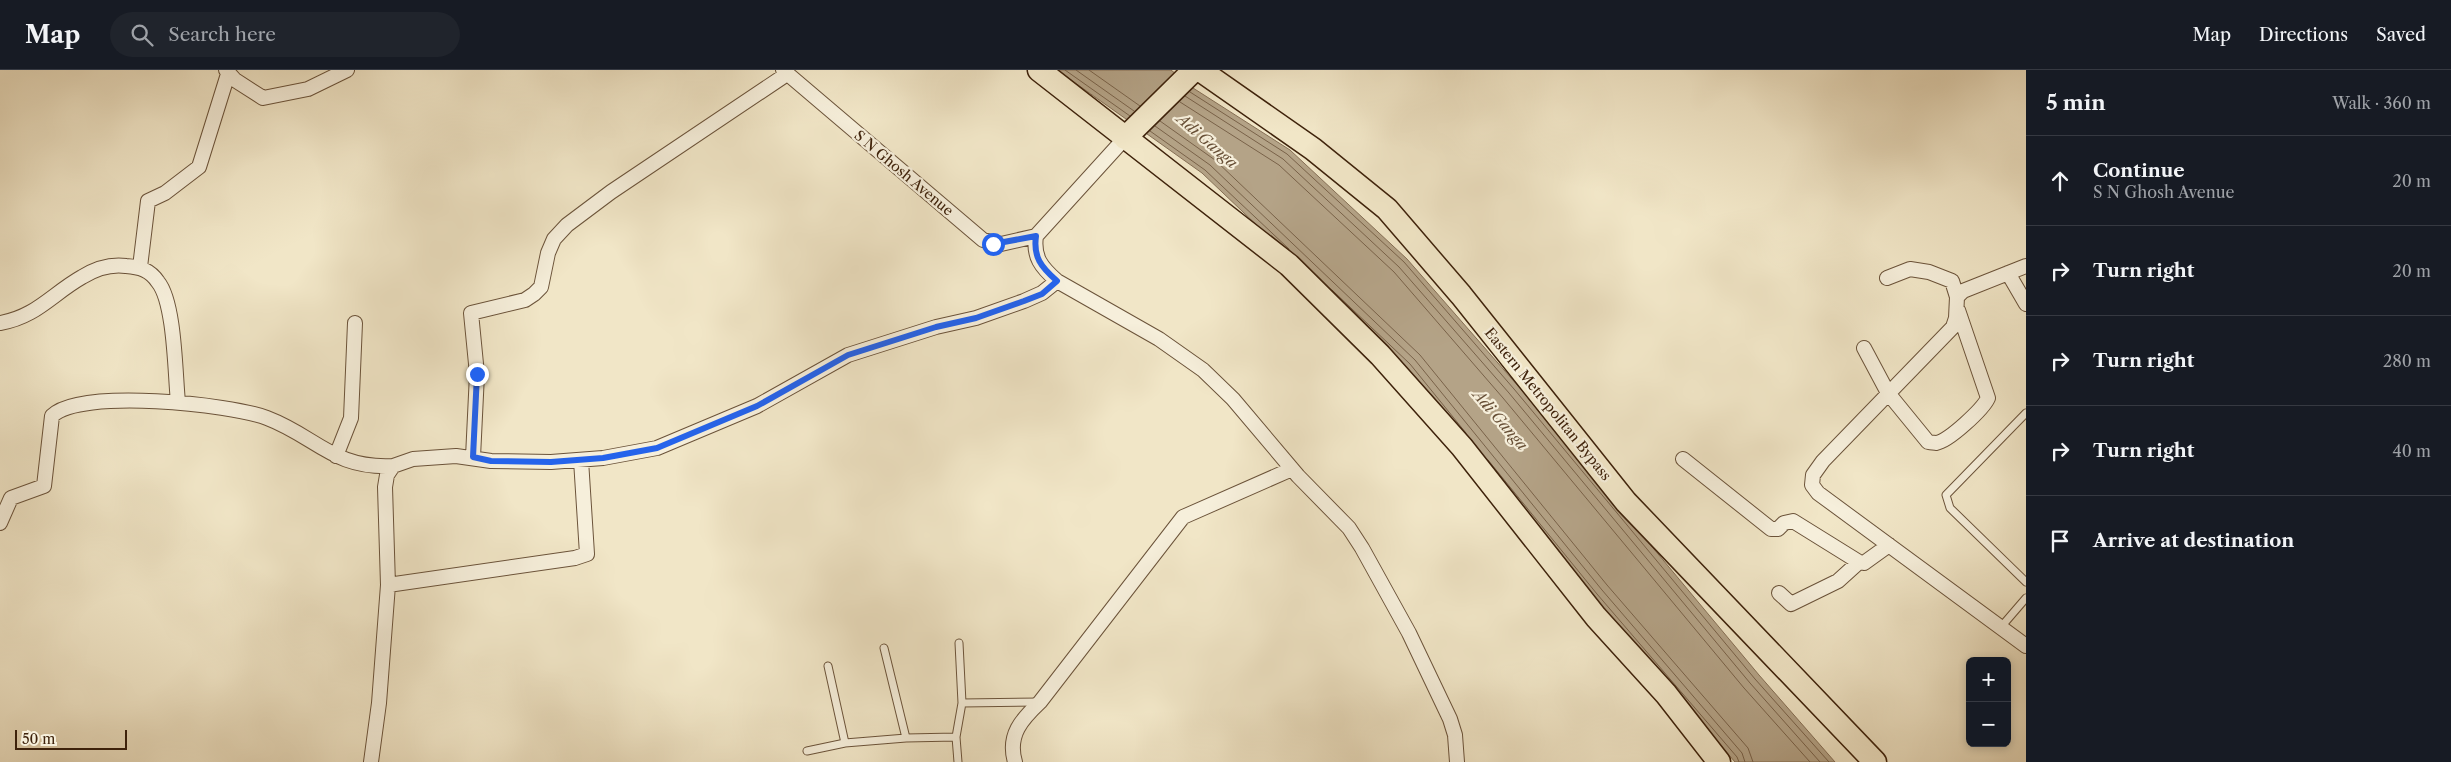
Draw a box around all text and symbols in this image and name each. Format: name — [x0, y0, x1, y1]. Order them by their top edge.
search box — [110, 12, 460, 57]
text: Map — [25, 20, 80, 49]
icon: search — [128, 21, 156, 49]
text: Search here — [168, 23, 276, 46]
text: Map — [2192, 24, 2231, 46]
text: Directions — [2259, 24, 2348, 46]
text: Saved — [2376, 24, 2426, 46]
text: 5 min — [2046, 90, 2106, 115]
text: Walk · 360 m — [2332, 93, 2431, 113]
water label: Adi Ganga — [1172, 108, 1242, 172]
street label: S N Ghosh Avenue — [851, 126, 957, 220]
text: Continue — [2093, 159, 2185, 182]
icon: ahead — [2046, 167, 2074, 195]
text: 20 m — [2392, 171, 2431, 191]
text: S N Ghosh Avenue — [2093, 182, 2235, 202]
route start — [982, 233, 1005, 256]
icon: right — [2046, 257, 2074, 285]
text: Turn right — [2093, 259, 2194, 282]
text: 20 m — [2392, 261, 2431, 281]
street label: Eastern Metropolitan Bypass — [1481, 324, 1615, 484]
icon: right — [2046, 347, 2074, 375]
text: Turn right — [2093, 349, 2194, 372]
text: 280 m — [2383, 351, 2431, 371]
route end — [466, 363, 489, 386]
water label: Adi Ganga — [1468, 384, 1532, 454]
icon: right — [2046, 437, 2074, 465]
text: Turn right — [2093, 439, 2194, 462]
text: 40 m — [2392, 441, 2431, 461]
icon: arrive — [2046, 527, 2074, 555]
text: Arrive at destination — [2093, 529, 2294, 552]
map controls — [1966, 657, 2011, 747]
button: + — [1966, 657, 2011, 702]
button: − — [1966, 702, 2011, 747]
scale bar — [15, 727, 128, 750]
text: 50 m — [22, 730, 55, 748]

